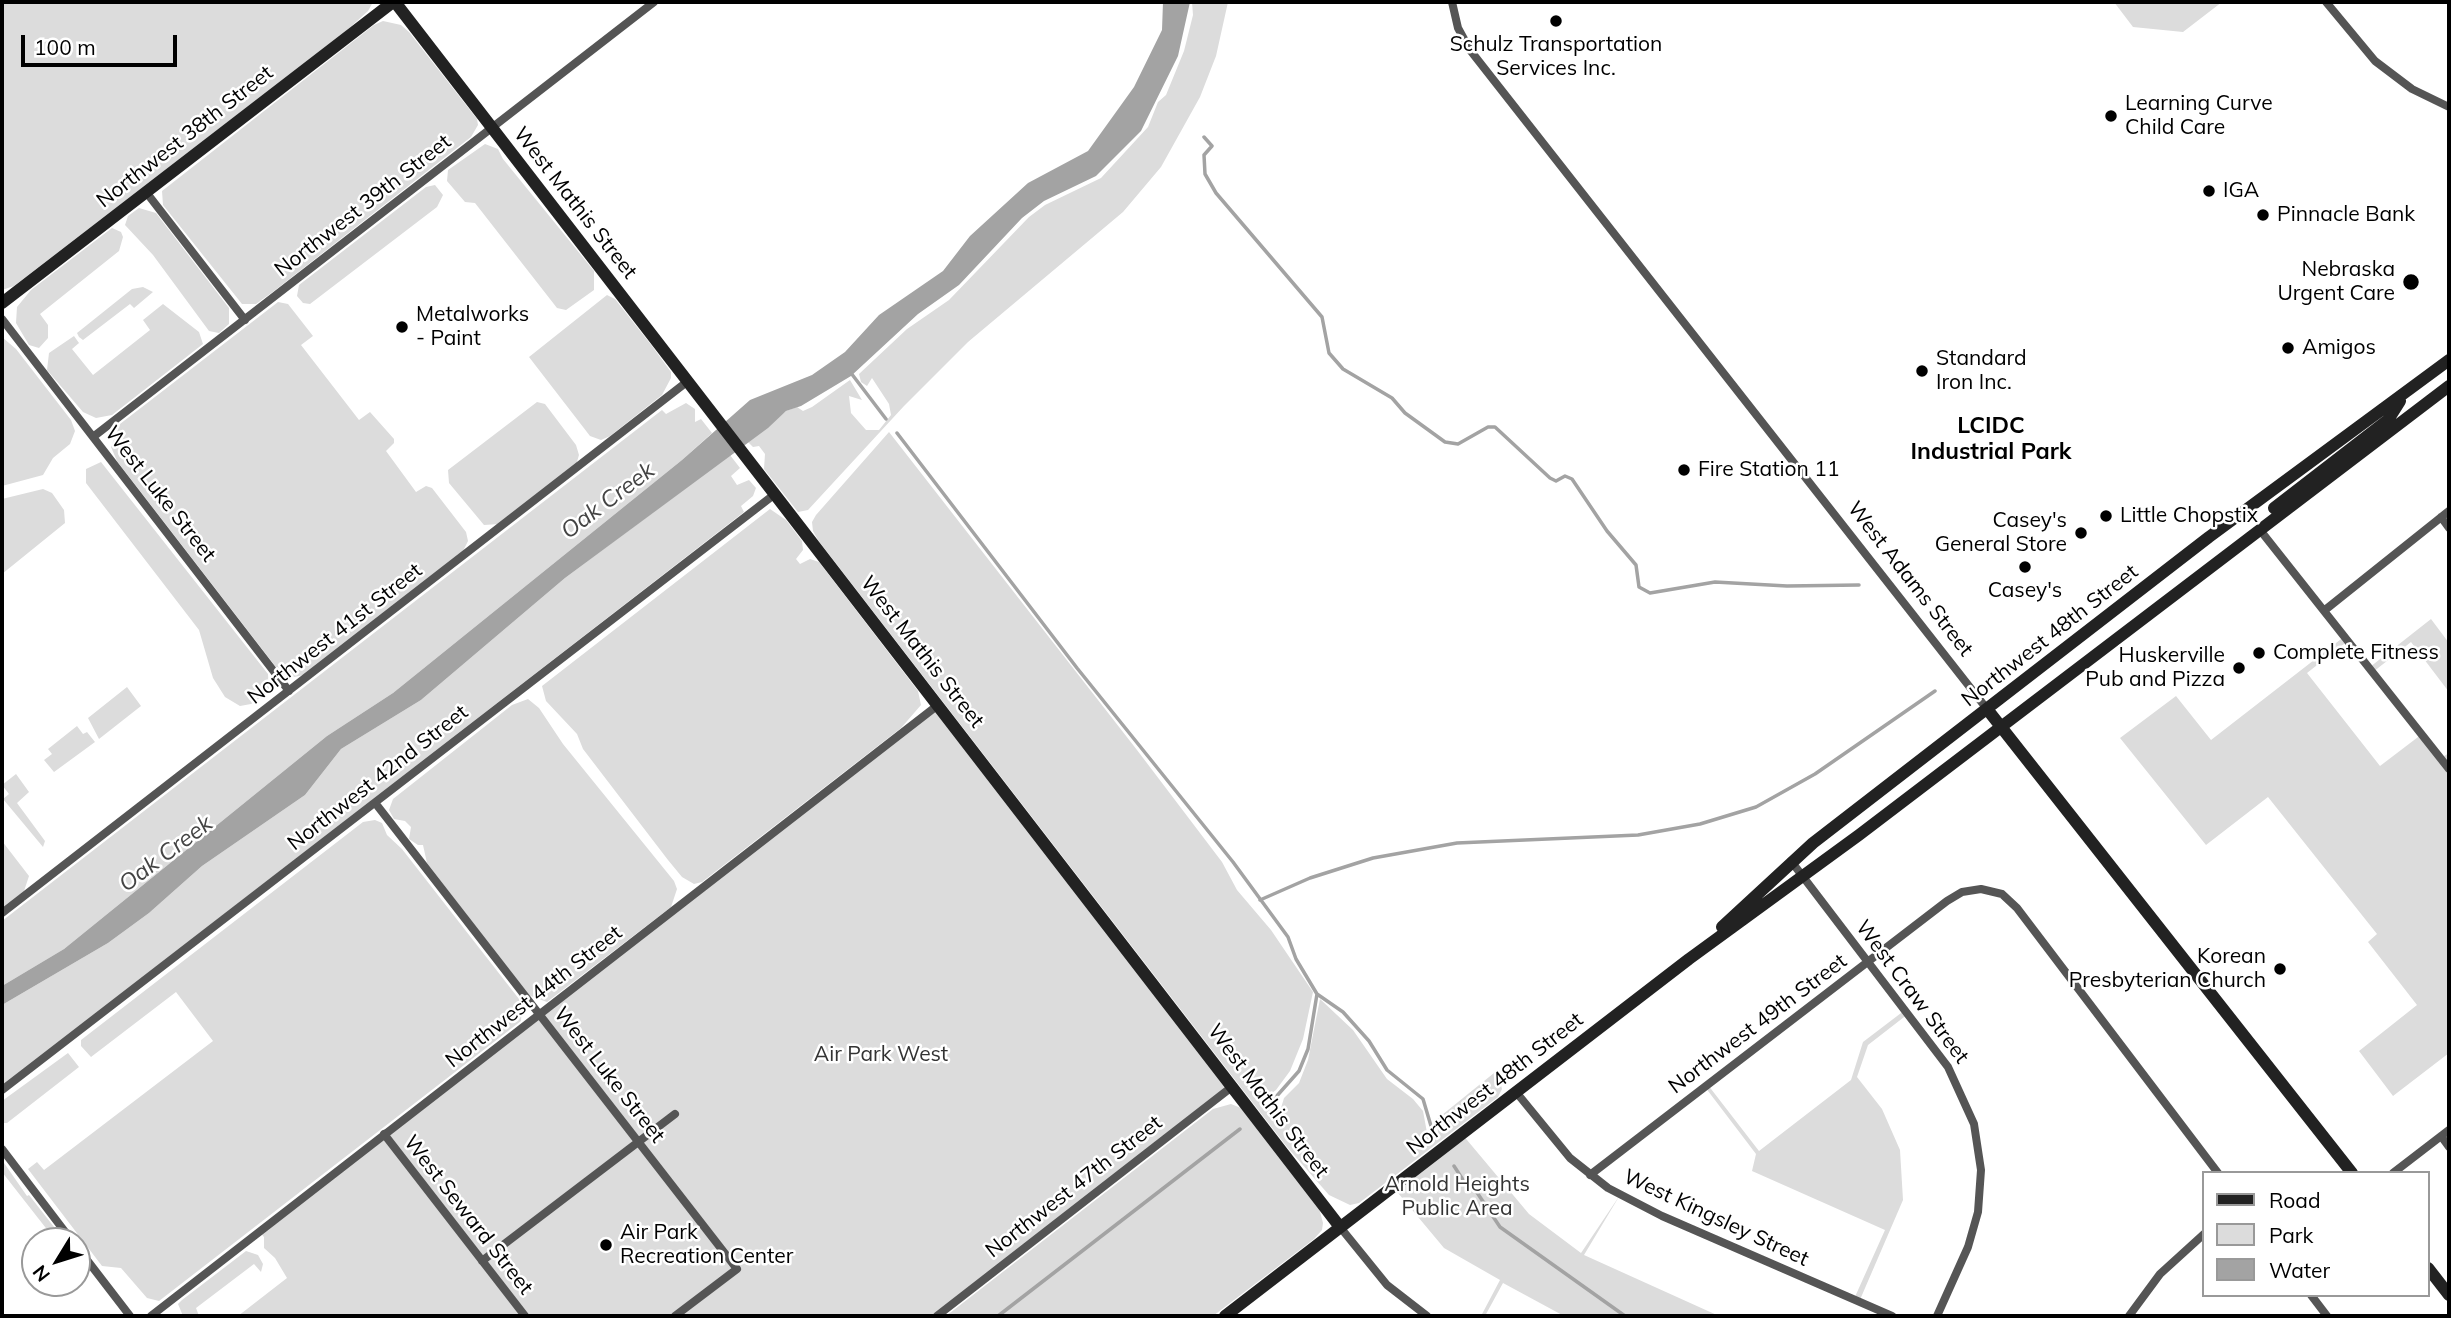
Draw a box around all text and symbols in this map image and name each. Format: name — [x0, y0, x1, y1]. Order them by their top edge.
marker: Schulz Transportation Services Inc. — [1548, 13, 1564, 29]
scale bar — [24, 21, 180, 65]
place label: Schulz Transportation Services Inc. — [1450, 32, 1662, 82]
text: 100 m — [34, 34, 96, 60]
street label: Northwest 38th Street — [92, 60, 278, 214]
place label: Learning Curve Child Care — [2125, 91, 2273, 141]
marker: Learning Curve Child Care — [2103, 108, 2119, 124]
street label: West Mathis Street — [508, 122, 642, 284]
street label: Northwest 39th Street — [270, 129, 456, 283]
place label: IGA — [2223, 178, 2259, 204]
marker: IGA — [2201, 183, 2217, 199]
place label: Pinnacle Bank — [2277, 202, 2415, 228]
marker: Pinnacle Bank — [2255, 207, 2271, 223]
place label: Nebraska Urgent Care — [2277, 257, 2395, 307]
marker: Nebraska Urgent Care — [2401, 272, 2421, 292]
place label: Metalworks - Paint — [416, 302, 529, 352]
marker: Metalworks - Paint — [394, 319, 410, 335]
place label: Amigos — [2302, 335, 2376, 361]
marker: Amigos — [2280, 340, 2296, 356]
place label: Standard Iron Inc. — [1936, 346, 2027, 396]
marker: Standard Iron Inc. — [1914, 363, 1930, 379]
district label: LCIDC Industrial Park — [1911, 412, 2071, 466]
street label: West Luke Street — [99, 421, 221, 567]
water label: Oak Creek — [556, 457, 660, 545]
place label: Fire Station 11 — [1698, 457, 1840, 483]
marker: Fire Station 11 — [1676, 462, 1692, 478]
street label: West Adams Street — [1842, 497, 1978, 661]
place label: Little Chopstix — [2120, 503, 2258, 529]
place label: Casey's General Store — [1935, 508, 2067, 558]
marker: Little Chopstix — [2098, 508, 2114, 524]
marker: Casey's General Store — [2073, 525, 2089, 541]
street label: Northwest 41st Street — [243, 558, 427, 710]
street label: Northwest 48th Street — [1957, 559, 2143, 713]
marker: Casey's — [2017, 559, 2033, 575]
street label: West Mathis Street — [855, 571, 989, 733]
place label: Casey's — [1988, 578, 2062, 604]
place label: Complete Fitness — [2273, 640, 2439, 666]
place label: Huskerville Pub and Pizza — [2085, 643, 2225, 693]
marker: Complete Fitness — [2251, 645, 2267, 661]
marker: Huskerville Pub and Pizza — [2231, 660, 2247, 676]
street label: Northwest 42nd Street — [283, 700, 473, 856]
water label: Oak Creek — [114, 810, 218, 898]
street label: West Craw Street — [1850, 915, 1974, 1069]
street label: Northwest 44th Street — [441, 920, 627, 1074]
place label: Korean Presbyterian Church — [2069, 944, 2266, 994]
street label: Northwest 49th Street — [1664, 949, 1852, 1099]
marker: Korean Presbyterian Church — [2272, 961, 2288, 977]
street label: West Luke Street — [548, 1002, 670, 1148]
street label: Northwest 48th Street — [1402, 1007, 1588, 1161]
street label: West Mathis Street — [1202, 1019, 1334, 1183]
park label: Air Park West — [814, 1042, 948, 1068]
street label: Northwest 47th Street — [981, 1110, 1167, 1264]
street label: West Seward Street — [398, 1130, 538, 1300]
street label: West Kingsley Street — [1619, 1164, 1813, 1272]
legend — [2202, 1171, 2430, 1297]
park label: Arnold Heights Public Area — [1384, 1172, 1530, 1222]
text: Road — [2269, 1187, 2320, 1213]
place label: Air Park Recreation Center — [620, 1220, 793, 1270]
text: Park — [2269, 1222, 2313, 1248]
north arrow — [21, 1227, 91, 1297]
marker: Air Park Recreation Center — [598, 1237, 614, 1253]
text: Water — [2269, 1257, 2330, 1283]
text: N — [27, 1261, 55, 1287]

